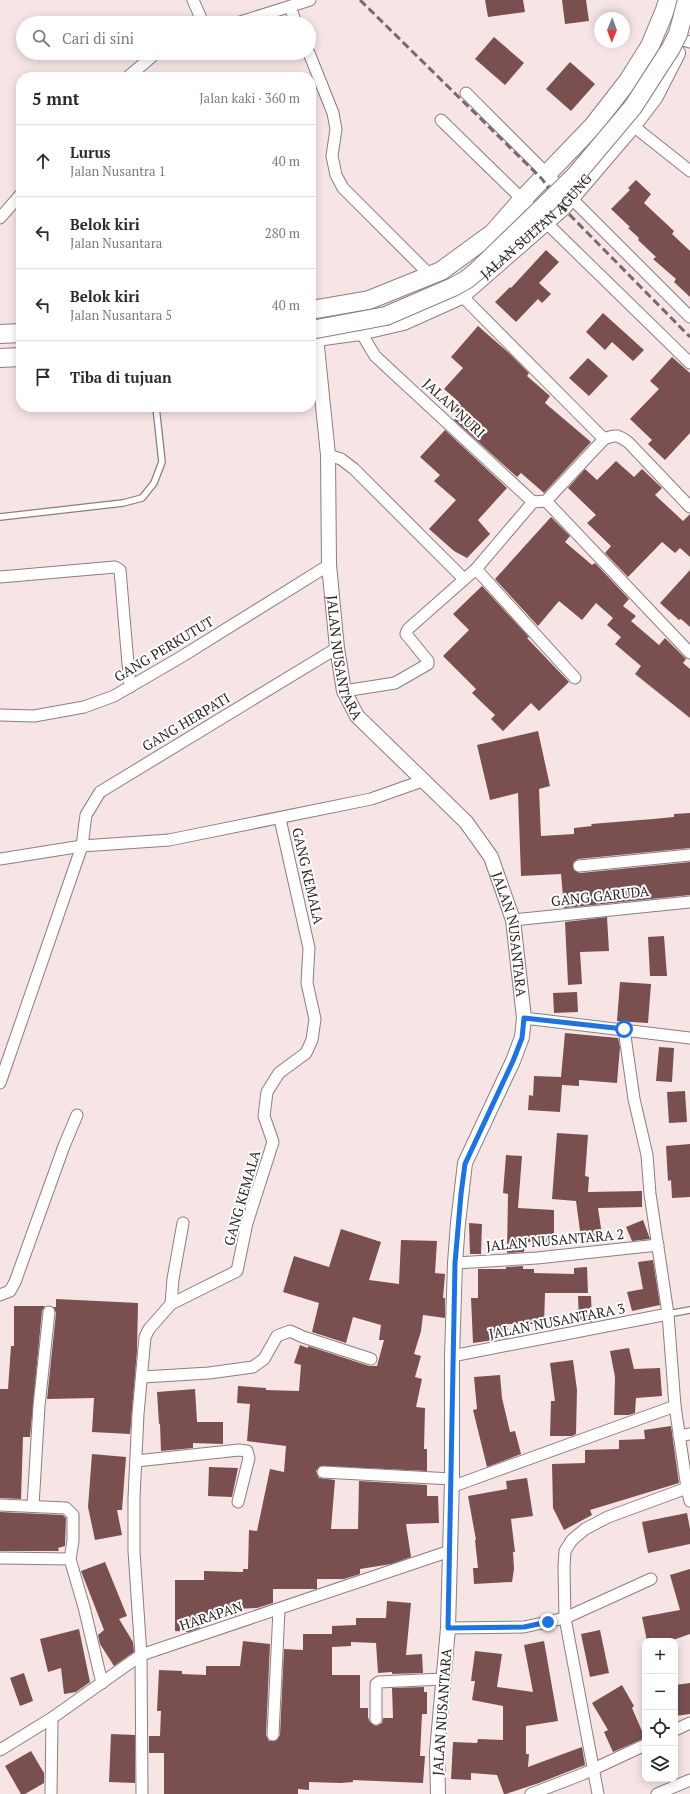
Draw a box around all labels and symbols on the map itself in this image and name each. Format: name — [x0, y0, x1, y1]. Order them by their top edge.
north arrow — [594, 12, 630, 48]
street label: JALAN SULTAN AGUNG — [476, 169, 596, 283]
street label: JALAN NURI — [419, 374, 490, 441]
street label: JALAN NUSANTARA — [323, 594, 368, 723]
street label: GANG PERKUTUT — [110, 611, 217, 686]
street label: GANG HERPATI — [138, 688, 233, 755]
street label: GANG KEMALA — [288, 826, 329, 926]
street label: JALAN NUSANTARA — [488, 869, 532, 998]
street label: GANG GARUDA — [550, 881, 650, 910]
route start — [615, 1020, 633, 1038]
street label: GANG KEMALA — [219, 1147, 264, 1248]
street label: JALAN NUSANTARA 2 — [485, 1224, 625, 1255]
street label: JALAN NUSANTARA 3 — [487, 1298, 627, 1343]
street label: HARAPAN — [177, 1596, 245, 1635]
route end — [539, 1613, 557, 1631]
street label: JALAN NUSANTARA — [428, 1647, 455, 1776]

